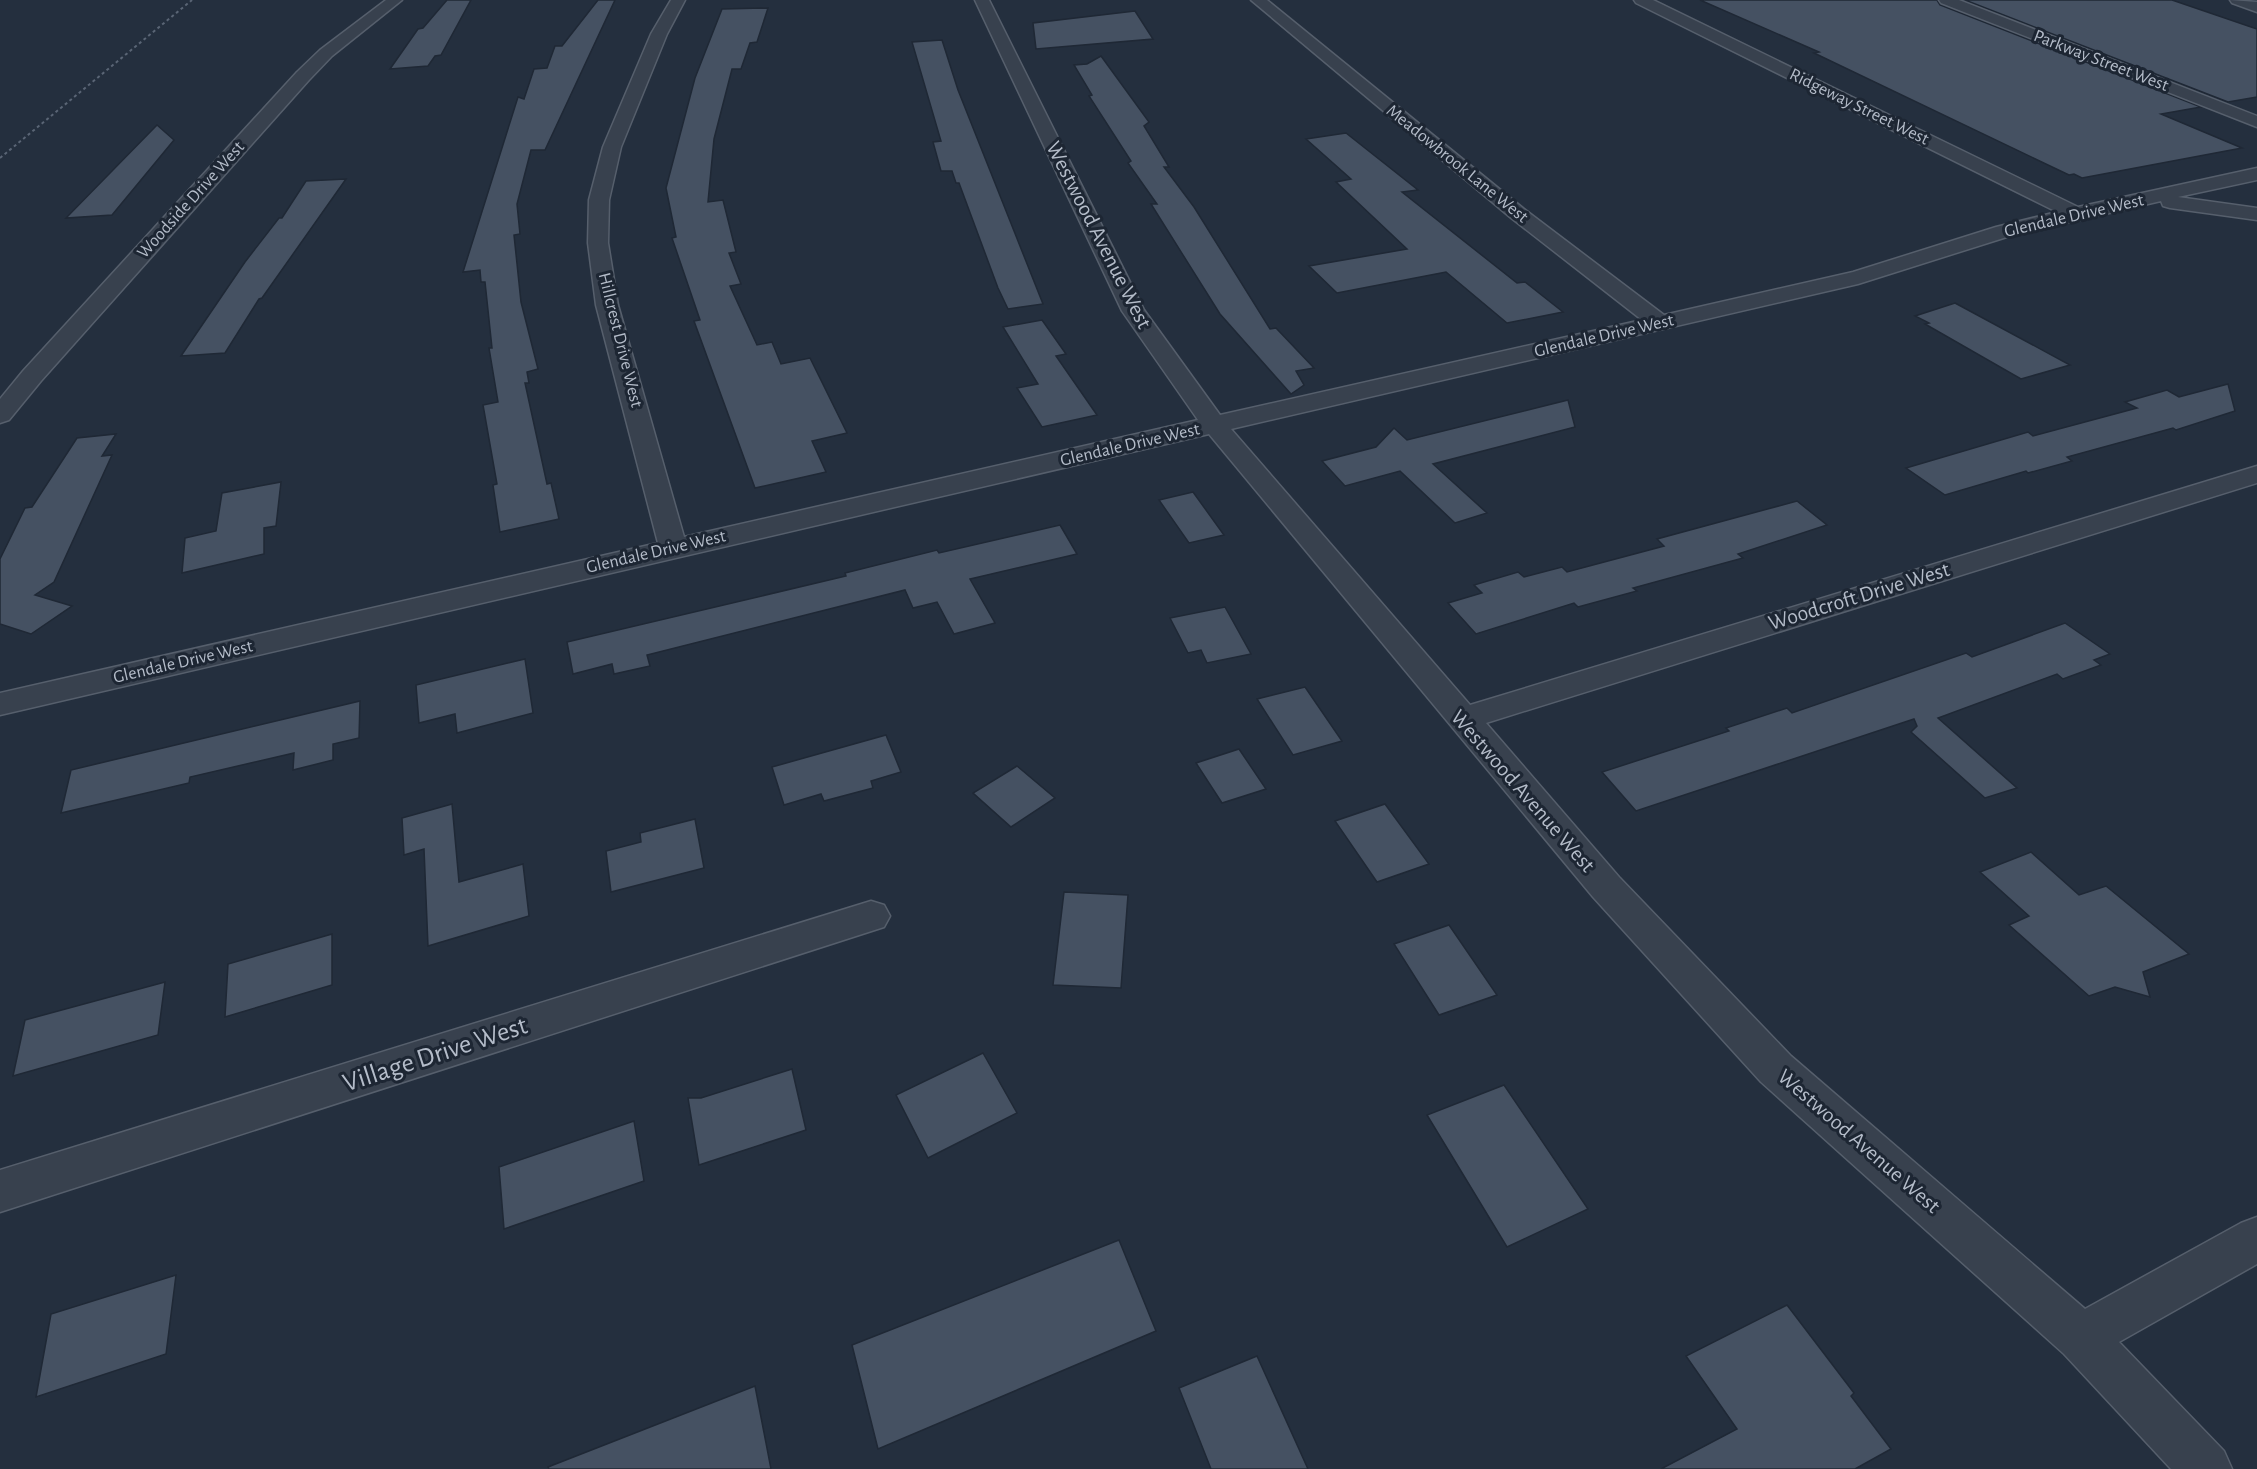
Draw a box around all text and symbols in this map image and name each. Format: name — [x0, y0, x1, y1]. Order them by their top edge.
street label: Parkway Street West — [2031, 27, 2171, 95]
street label: Ridgeway Street West — [1786, 65, 1932, 149]
street label: Meadowbrook Lane West — [1383, 102, 1531, 227]
street label: Woodside Drive West — [134, 138, 248, 262]
street label: Westwood Avenue West — [1042, 138, 1156, 332]
street label: Glendale Drive West — [2003, 191, 2146, 241]
street label: Hillcrest Drive West — [595, 271, 646, 409]
street label: Glendale Drive West — [1533, 311, 1676, 361]
street label: Glendale Drive West — [1059, 420, 1202, 470]
street label: Glendale Drive West — [585, 527, 728, 577]
street label: Woodcroft Drive West — [1766, 558, 1952, 634]
street label: Glendale Drive West — [112, 637, 255, 687]
street label: Westwood Avenue West — [1447, 706, 1599, 876]
street label: Village Drive West — [339, 1011, 531, 1097]
street label: Westwood Avenue West — [1774, 1065, 1944, 1217]

